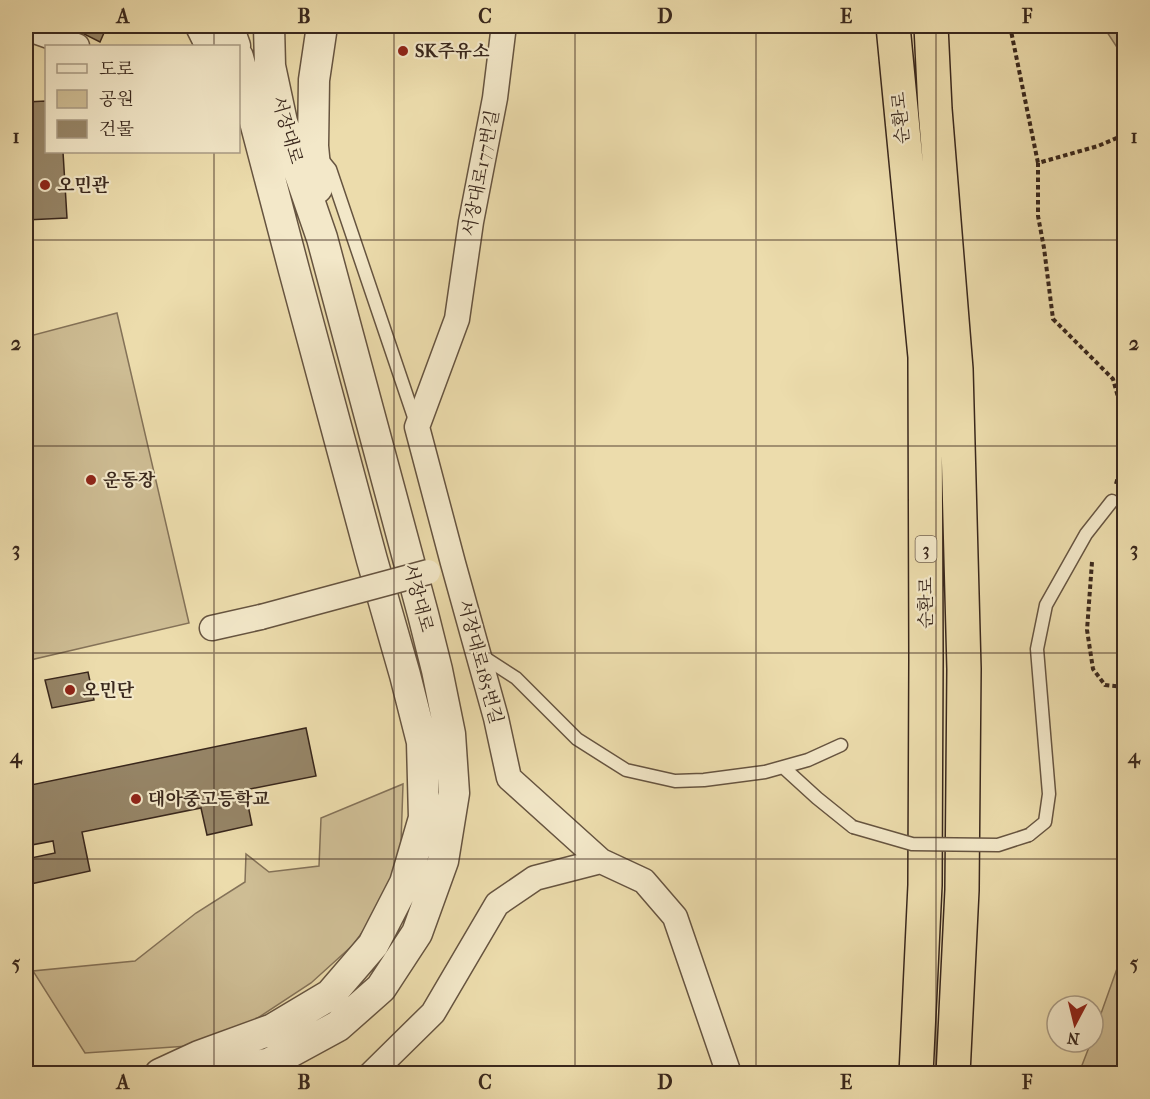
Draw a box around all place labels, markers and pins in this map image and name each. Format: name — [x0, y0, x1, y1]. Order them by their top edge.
place label: SK주유소 — [415, 41, 490, 62]
marker: SK주유소 — [396, 44, 410, 58]
place label: 오민관 — [57, 175, 110, 196]
marker: 오민관 — [38, 178, 52, 192]
place label: 운동장 — [103, 470, 156, 491]
marker: 운동장 — [84, 473, 98, 487]
place label: 오민단 — [82, 680, 135, 701]
marker: 오민단 — [63, 683, 77, 697]
place label: 대아중고등학교 — [148, 789, 270, 810]
marker: 대아중고등학교 — [129, 792, 143, 806]

